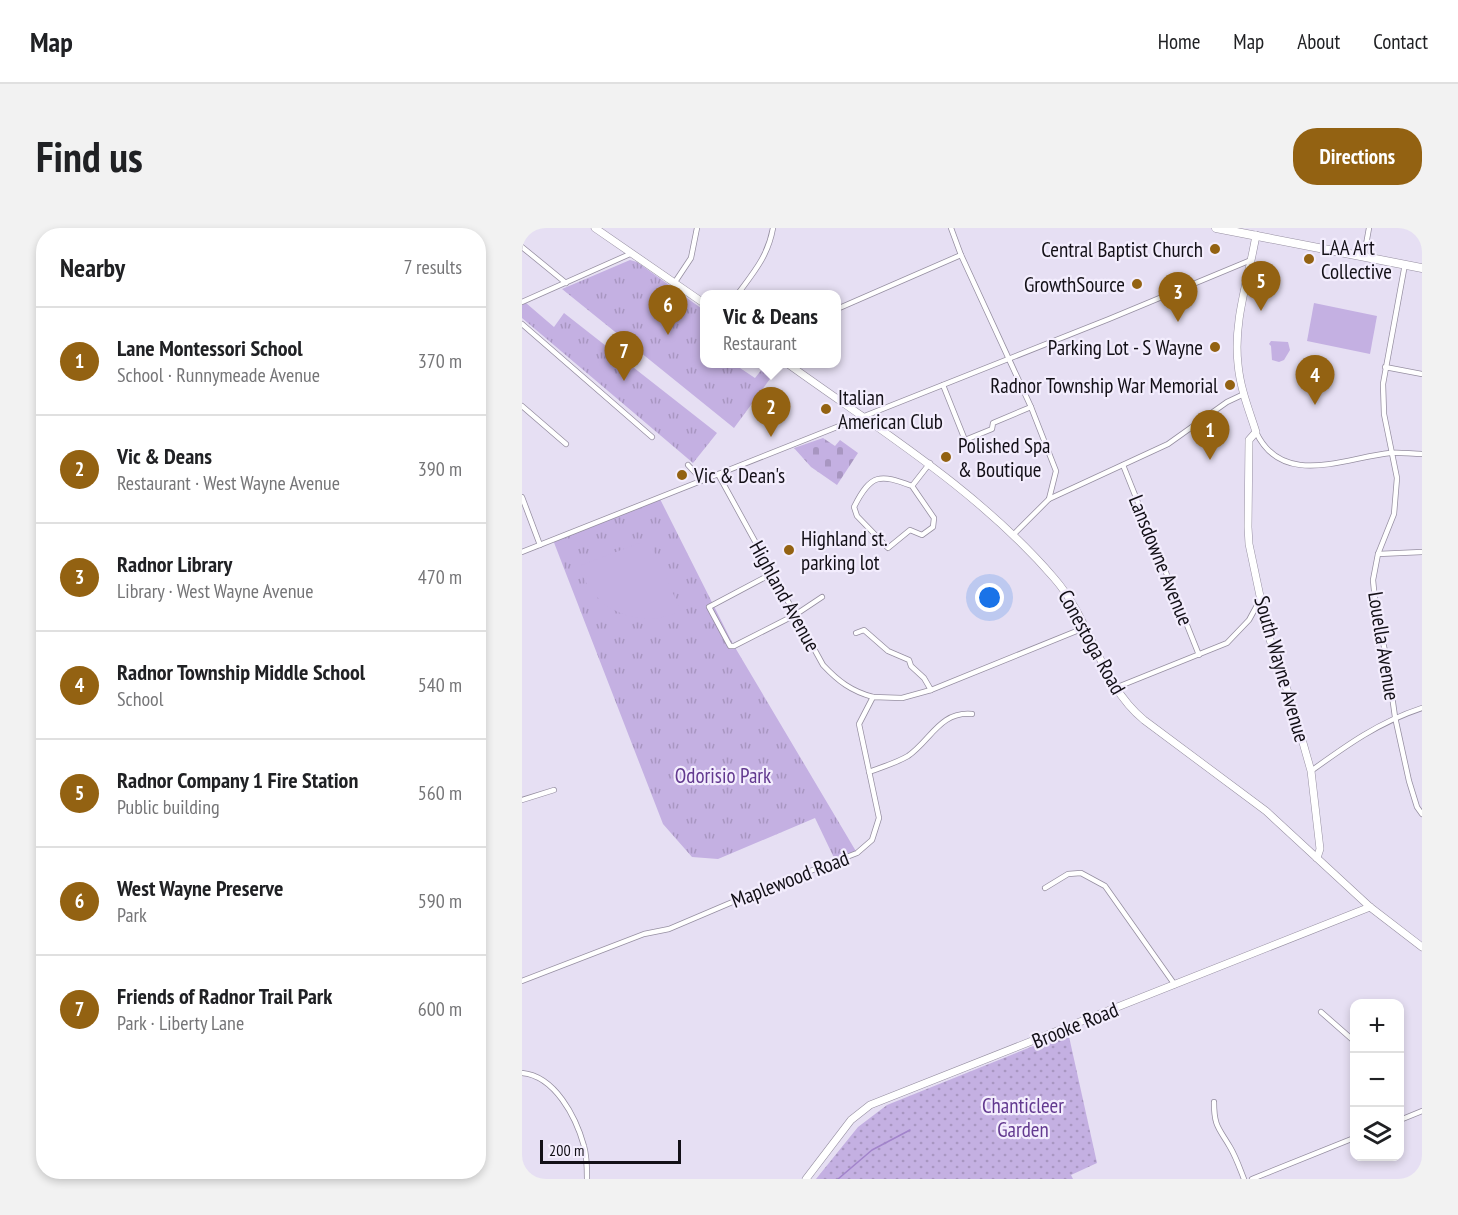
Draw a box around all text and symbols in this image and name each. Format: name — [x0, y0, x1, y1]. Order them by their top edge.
text: Map — [30, 23, 73, 60]
text: Home — [1158, 28, 1200, 55]
text: Map — [1233, 28, 1264, 55]
text: About — [1297, 28, 1340, 55]
text: Contact — [1373, 28, 1428, 55]
button: Directions — [1293, 128, 1422, 185]
text: Find us — [36, 129, 143, 184]
place label: LAA Art Collective — [1321, 234, 1392, 285]
place label: Central Baptist Church — [1041, 236, 1203, 263]
marker: Central Baptist Church — [1208, 242, 1222, 256]
text: Nearby — [60, 251, 125, 284]
marker: LAA Art Collective — [1302, 252, 1316, 266]
text: 7 results — [404, 254, 462, 280]
pin: 5 — [1242, 262, 1280, 311]
place label: GrowthSource — [1024, 271, 1125, 298]
pin: 3 — [1158, 272, 1198, 322]
marker: GrowthSource — [1130, 277, 1144, 291]
pin: 6 — [648, 285, 688, 335]
popup — [700, 290, 841, 368]
text: Vic & Deans — [723, 302, 818, 330]
text: Restaurant — [723, 330, 797, 356]
pin: 7 — [604, 332, 644, 381]
text: Lane Montessori School — [117, 334, 303, 362]
place label: Parking Lot - S Wayne — [1048, 334, 1203, 361]
marker: Parking Lot - S Wayne — [1208, 340, 1222, 354]
text: 1 — [75, 348, 84, 374]
text: 370 m — [418, 348, 462, 374]
pin: 4 — [1296, 356, 1334, 405]
text: School · Runnymeade Avenue — [117, 362, 320, 388]
place label: Radnor Township War Memorial — [990, 372, 1218, 399]
marker: Radnor Township War Memorial — [1223, 378, 1237, 392]
place label: Italian American Club — [838, 384, 943, 435]
pin: 2 — [752, 388, 790, 437]
marker: Italian American Club — [819, 402, 833, 416]
pin: 1 — [1190, 410, 1230, 460]
place label: Polished Spa & Boutique — [958, 432, 1050, 483]
text: Vic & Deans — [117, 442, 212, 470]
marker: Polished Spa & Boutique — [939, 450, 953, 464]
text: 2 — [75, 456, 84, 482]
text: 390 m — [418, 456, 462, 482]
place label: Vic & Dean's — [693, 462, 785, 489]
marker: Vic & Dean's — [675, 468, 689, 482]
text: Restaurant · West Wayne Avenue — [117, 470, 340, 496]
street label: Lansdowne Avenue — [1123, 491, 1199, 629]
place label: Highland st. parking lot — [801, 525, 888, 576]
street label: Highland Avenue — [743, 536, 827, 656]
marker: Highland st. parking lot — [782, 543, 796, 557]
text: Radnor Library — [117, 550, 232, 578]
text: 3 — [75, 564, 84, 590]
text: 470 m — [418, 564, 462, 590]
text: Library · West Wayne Avenue — [117, 578, 313, 604]
your location — [975, 583, 1004, 612]
street label: Conestoga Road — [1052, 585, 1132, 699]
street label: Louella Avenue — [1362, 590, 1406, 702]
street label: South Wayne Avenue — [1248, 593, 1316, 745]
text: Radnor Township Middle School — [117, 658, 365, 686]
text: 4 — [75, 672, 84, 698]
text: 540 m — [418, 672, 462, 698]
text: School — [117, 686, 163, 712]
park label: Odorisio Park — [675, 762, 771, 789]
text: Radnor Company 1 Fire Station — [117, 766, 358, 794]
text: 5 — [75, 780, 84, 806]
text: 560 m — [418, 780, 462, 806]
text: Public building — [117, 794, 220, 820]
street label: Maplewood Road — [727, 844, 853, 914]
text: West Wayne Preserve — [117, 874, 283, 902]
text: 6 — [75, 888, 84, 914]
text: 590 m — [418, 888, 462, 914]
text: Park — [117, 902, 147, 928]
text: Friends of Radnor Trail Park — [117, 982, 332, 1010]
street label: Brooke Road — [1028, 995, 1122, 1055]
text: 7 — [75, 996, 84, 1022]
text: 600 m — [418, 996, 462, 1022]
map controls — [1350, 999, 1404, 1161]
button: + — [1350, 999, 1404, 1053]
text: Park · Liberty Lane — [117, 1010, 244, 1036]
button: − — [1350, 1053, 1404, 1107]
park label: Chanticleer Garden — [982, 1092, 1064, 1143]
button: layers — [1350, 1107, 1404, 1161]
scale bar — [540, 1137, 681, 1164]
text: 200 m — [549, 1140, 584, 1160]

